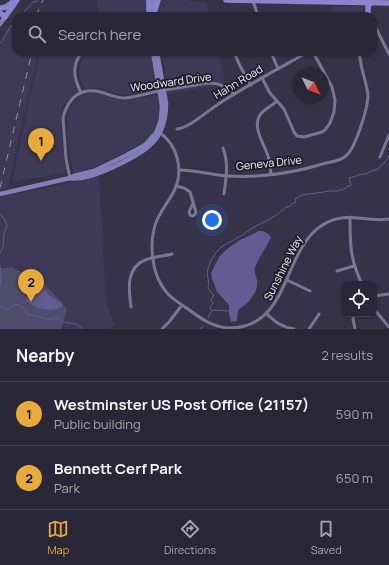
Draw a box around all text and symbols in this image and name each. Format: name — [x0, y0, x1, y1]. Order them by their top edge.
search box — [12, 12, 377, 56]
icon: search — [26, 23, 48, 45]
text: Search here — [58, 24, 141, 45]
street label: Hahn Road — [210, 61, 265, 102]
street label: Woodward Drive — [129, 68, 213, 95]
north arrow — [293, 68, 329, 104]
pin: 1 — [28, 128, 54, 161]
street label: Geneva Drive — [235, 152, 303, 173]
your location — [202, 210, 222, 230]
street label: Sunshine Way — [260, 232, 305, 303]
pin: 2 — [18, 269, 44, 302]
map controls — [341, 281, 377, 317]
button: locate — [341, 281, 377, 317]
text: Nearby — [16, 344, 74, 367]
text: 2 results — [321, 346, 373, 364]
text: Westminster US Post Office (21157) — [54, 394, 309, 415]
text: 1 — [26, 405, 32, 423]
text: 590 m — [336, 405, 373, 423]
text: Public building — [54, 415, 141, 433]
text: Bennett Cerf Park — [54, 458, 182, 479]
text: 2 — [25, 469, 33, 487]
text: 650 m — [336, 469, 373, 487]
text: Park — [54, 479, 80, 497]
tab: Map — [47, 518, 69, 557]
tab: Directions — [164, 518, 216, 557]
tab: Saved — [311, 518, 342, 557]

